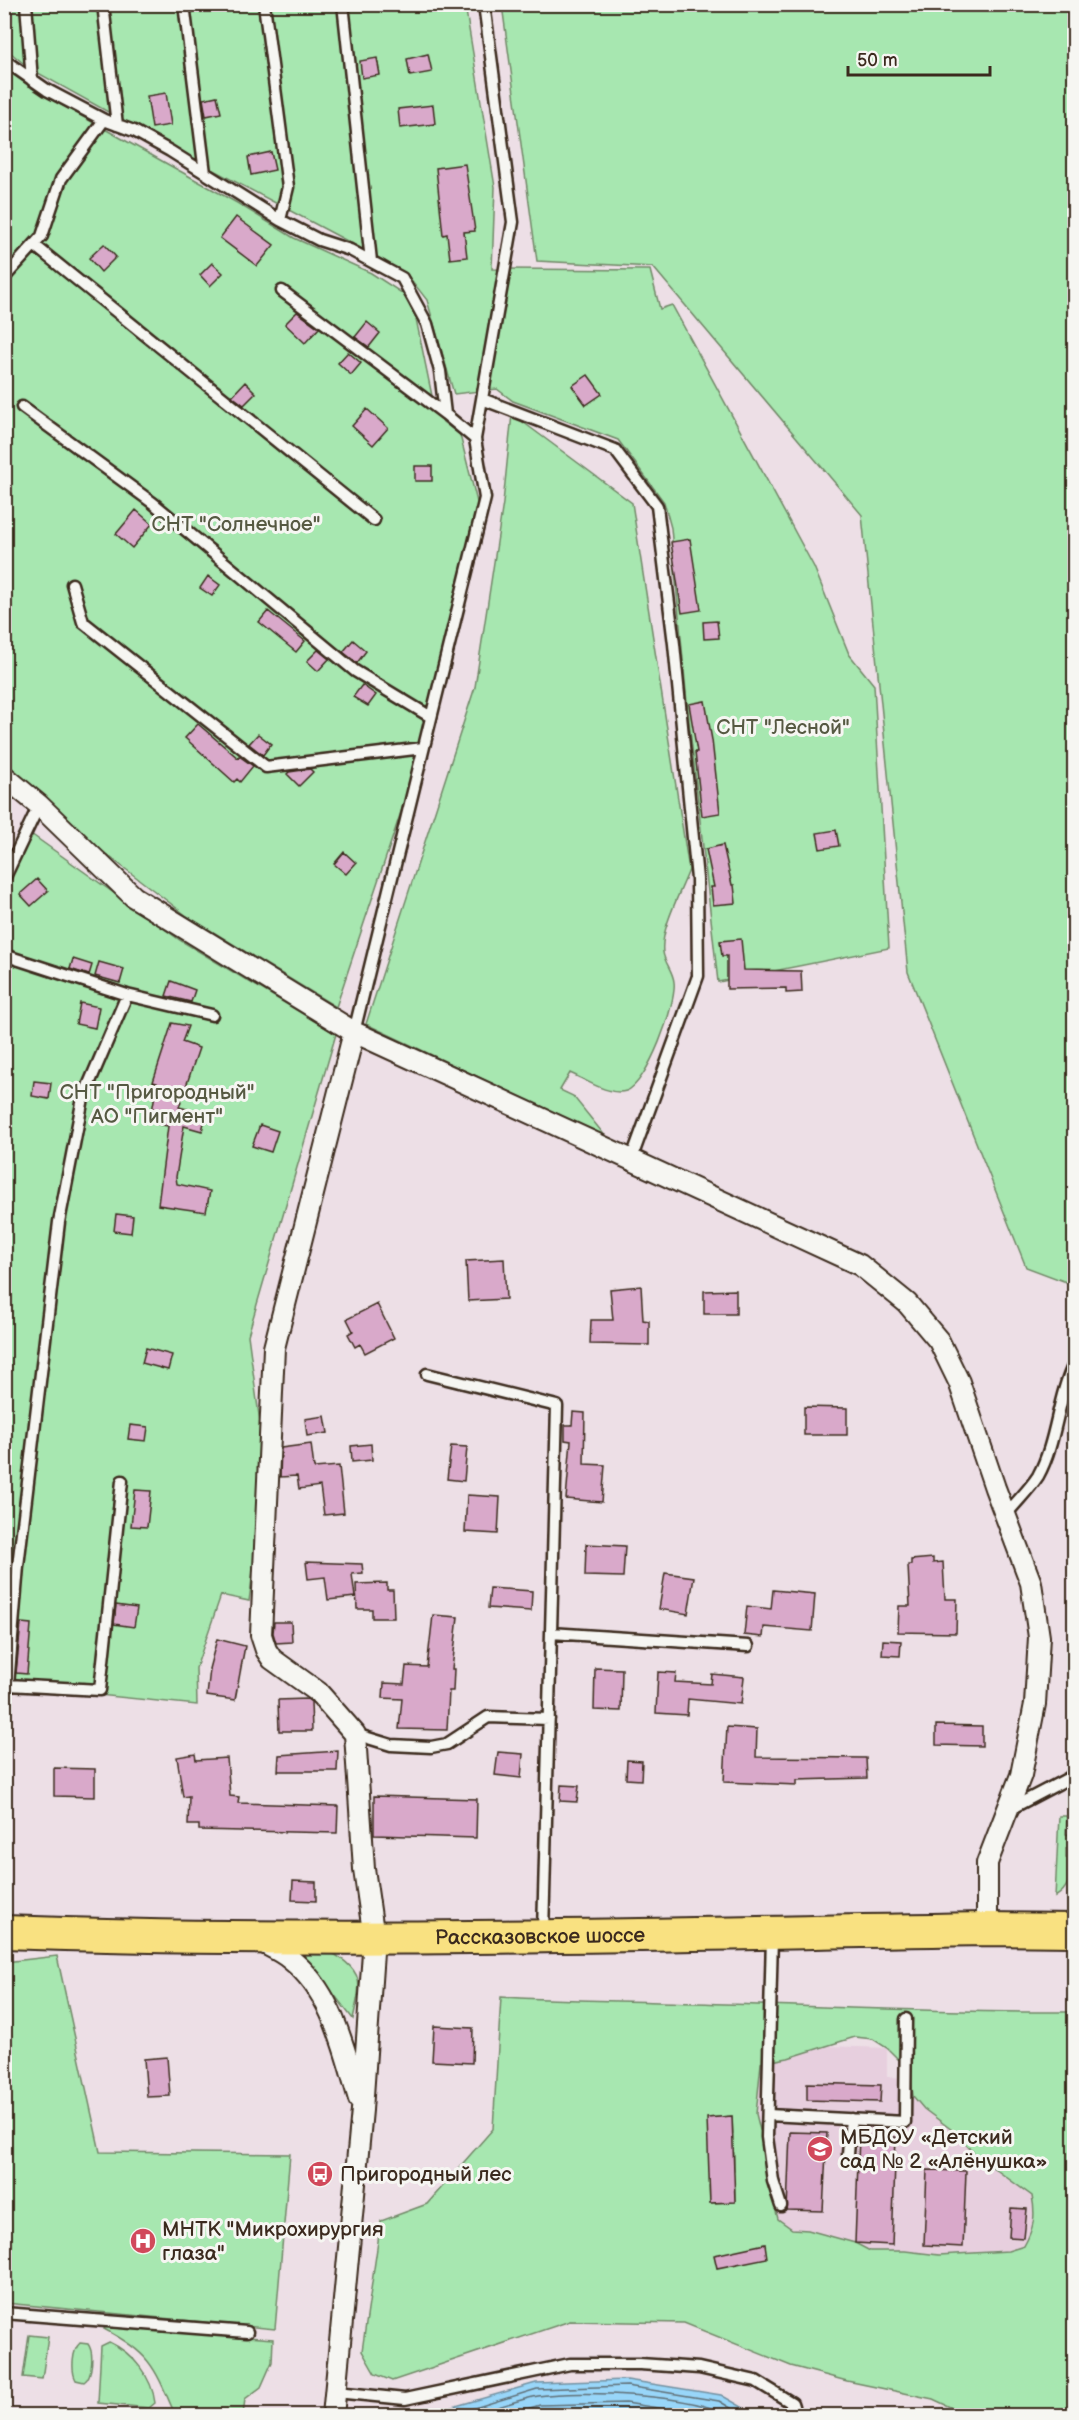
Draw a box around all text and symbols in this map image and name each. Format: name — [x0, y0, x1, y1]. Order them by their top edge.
scale bar — [848, 39, 990, 77]
text: 50 m — [857, 50, 898, 71]
park label: СНТ "Солнечное" — [151, 512, 321, 537]
park label: СНТ "Лесной" — [716, 715, 850, 740]
park label: СНТ "Пригородный" АО "Пигмент" — [59, 1080, 255, 1129]
street label: Рассказовское шоссе — [435, 1922, 646, 1950]
place label: МБДОУ «Детский сад № 2 «Алёнушка» — [840, 2125, 1047, 2174]
school or university icon: МБДОУ «Детский сад № 2 «Алёнушка» — [805, 2134, 835, 2164]
bus stop icon: Пригородный лес — [305, 2159, 335, 2189]
place label: Пригородный лес — [340, 2162, 512, 2187]
place label: МНТК "Микрохирургия глаза" — [162, 2217, 384, 2266]
hospital icon: МНТК "Микрохирургия глаза" — [128, 2226, 158, 2256]

